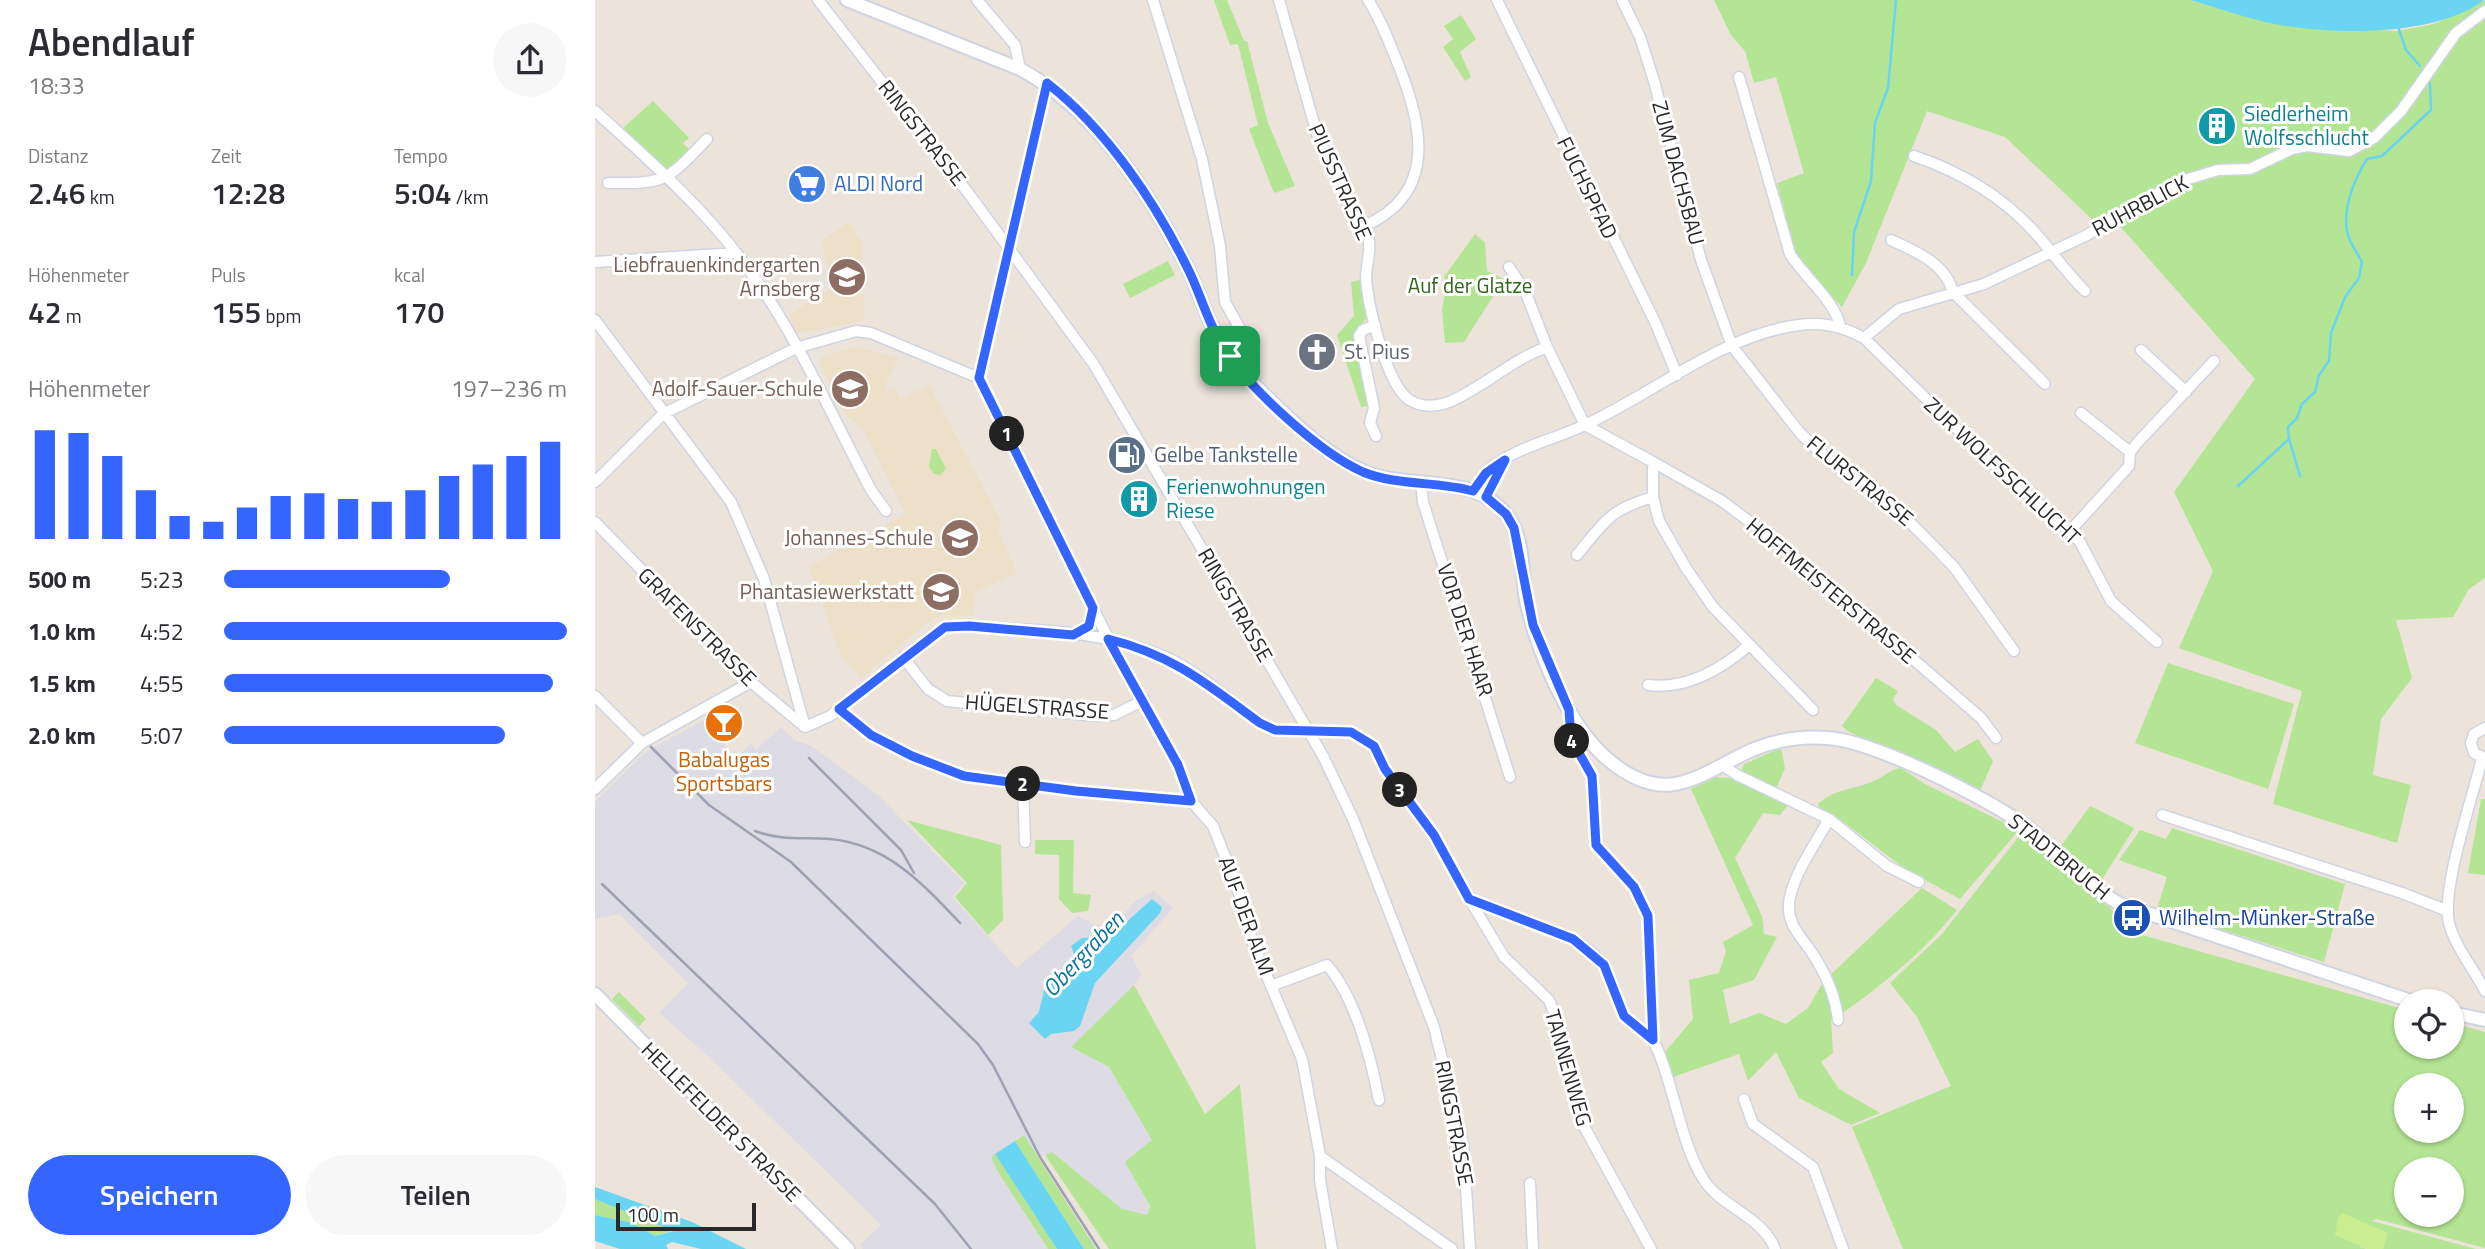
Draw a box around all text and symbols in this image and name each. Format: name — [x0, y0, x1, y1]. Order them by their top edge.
text: Abendlauf — [28, 13, 194, 71]
button: share — [493, 23, 567, 97]
text: 18:33 — [28, 68, 85, 103]
street label: RINGSTRASSE — [871, 72, 975, 192]
street label: ZUM DACHSBAU — [1644, 97, 1714, 248]
place label: Siedlerheim Wolfsschlucht — [2244, 97, 2369, 153]
building icon: Siedlerheim Wolfsschlucht — [2196, 105, 2238, 147]
street label: PIUSSTRASSE — [1301, 118, 1381, 245]
street label: FUCHSPFAD — [1549, 131, 1626, 244]
text: Distanz — [28, 141, 88, 170]
text: Zeit — [211, 141, 241, 170]
text: Tempo — [394, 141, 448, 170]
supermarket icon: ALDI Nord — [786, 163, 828, 205]
street label: RUHRBLICK — [2086, 166, 2193, 244]
place label: ALDI Nord — [834, 167, 923, 199]
text: 2.46 — [28, 170, 86, 216]
text: 12:28 — [211, 170, 285, 216]
text: 5:04 — [394, 170, 452, 216]
text: km — [86, 182, 115, 211]
text: /km — [452, 182, 489, 211]
place label: Liebfrauenkindergarten Arnsberg — [613, 248, 820, 304]
school or university icon: Liebfrauenkindergarten Arnsberg — [826, 256, 868, 298]
text: Höhenmeter — [28, 260, 129, 289]
text: Puls — [211, 260, 246, 289]
text: kcal — [394, 260, 425, 289]
park label: Auf der Glatze — [1408, 269, 1532, 301]
text: 42 — [28, 289, 62, 335]
text: 155 — [211, 289, 261, 335]
text: 170 — [394, 289, 444, 335]
text: m — [62, 301, 82, 330]
text: bpm — [261, 301, 301, 330]
pin — [1200, 326, 1260, 386]
church icon: St. Pius — [1296, 331, 1338, 373]
place label: St. Pius — [1344, 335, 1410, 367]
icon: arrive — [1211, 337, 1249, 375]
school or university icon: Adolf-Sauer-Schule — [829, 368, 871, 410]
text: Höhenmeter — [28, 371, 150, 406]
text: 197–236 m — [451, 371, 567, 406]
place label: Adolf-Sauer-Schule — [652, 372, 823, 404]
street label: ZUR WOLFSSCHLUCHT — [1917, 389, 2088, 552]
pin: 1 — [989, 416, 1025, 452]
text: 1 — [1001, 419, 1012, 448]
street label: FLURSTRASSE — [1800, 427, 1921, 533]
fuel station icon: Gelbe Tankstelle — [1106, 434, 1148, 476]
place label: Gelbe Tankstelle — [1154, 438, 1298, 470]
place label: Ferienwohnungen Riese — [1166, 470, 1326, 526]
building icon: Ferienwohnungen Riese — [1118, 478, 1160, 520]
street label: HOFFMEISTERSTRASSE — [1740, 509, 1924, 671]
school or university icon: Johannes-Schule — [939, 517, 981, 559]
place label: Johannes-Schule — [784, 521, 933, 553]
street label: RINGSTRASSE — [1190, 541, 1282, 668]
street label: GRAFENSTRASSE — [631, 559, 765, 693]
street label: VOR DER HAAR — [1429, 559, 1503, 700]
text: 500 m — [28, 562, 91, 597]
text: 5:23 — [140, 562, 184, 597]
school or university icon: Phantasiewerkstatt — [920, 571, 962, 613]
place label: Phantasiewerkstatt — [740, 575, 915, 607]
text: 1.0 km — [28, 614, 96, 649]
text: 4:52 — [140, 614, 184, 649]
text: 1.5 km — [28, 666, 96, 701]
text: 4:55 — [140, 666, 184, 701]
street label: HÜGELSTRASSE — [964, 685, 1110, 727]
bar icon: Babalugas Sportsbars — [703, 702, 745, 744]
text: 2.0 km — [28, 718, 96, 753]
text: 5:07 — [140, 718, 184, 753]
pin: 4 — [1555, 724, 1590, 758]
text: 4 — [1566, 726, 1577, 755]
place label: Babalugas Sportsbars — [676, 743, 772, 799]
pin: 2 — [1005, 766, 1041, 802]
text: 2 — [1017, 769, 1028, 798]
pin: 3 — [1383, 772, 1417, 808]
text: 3 — [1394, 775, 1405, 804]
street label: STADTBRUCH — [2002, 805, 2118, 907]
street label: AUF DER ALM — [1211, 852, 1283, 980]
bus stop icon: Wilhelm-Münker-Straße — [2111, 897, 2153, 939]
place label: Wilhelm-Münker-Straße — [2159, 901, 2375, 933]
water label: Obergraben — [1034, 902, 1132, 1005]
map controls — [2394, 989, 2464, 1227]
button: locate — [2394, 989, 2464, 1059]
street label: TANNENWEG — [1537, 1006, 1601, 1130]
street label: HELLEFELDER STRASSE — [634, 1034, 809, 1209]
street label: RINGSTRASSE — [1427, 1057, 1483, 1188]
button: + — [2394, 1073, 2464, 1143]
button: Speichern — [28, 1155, 291, 1235]
button: Teilen — [305, 1155, 567, 1235]
button: − — [2394, 1157, 2464, 1227]
scale bar — [616, 1200, 756, 1232]
text: 100 m — [627, 1200, 679, 1229]

